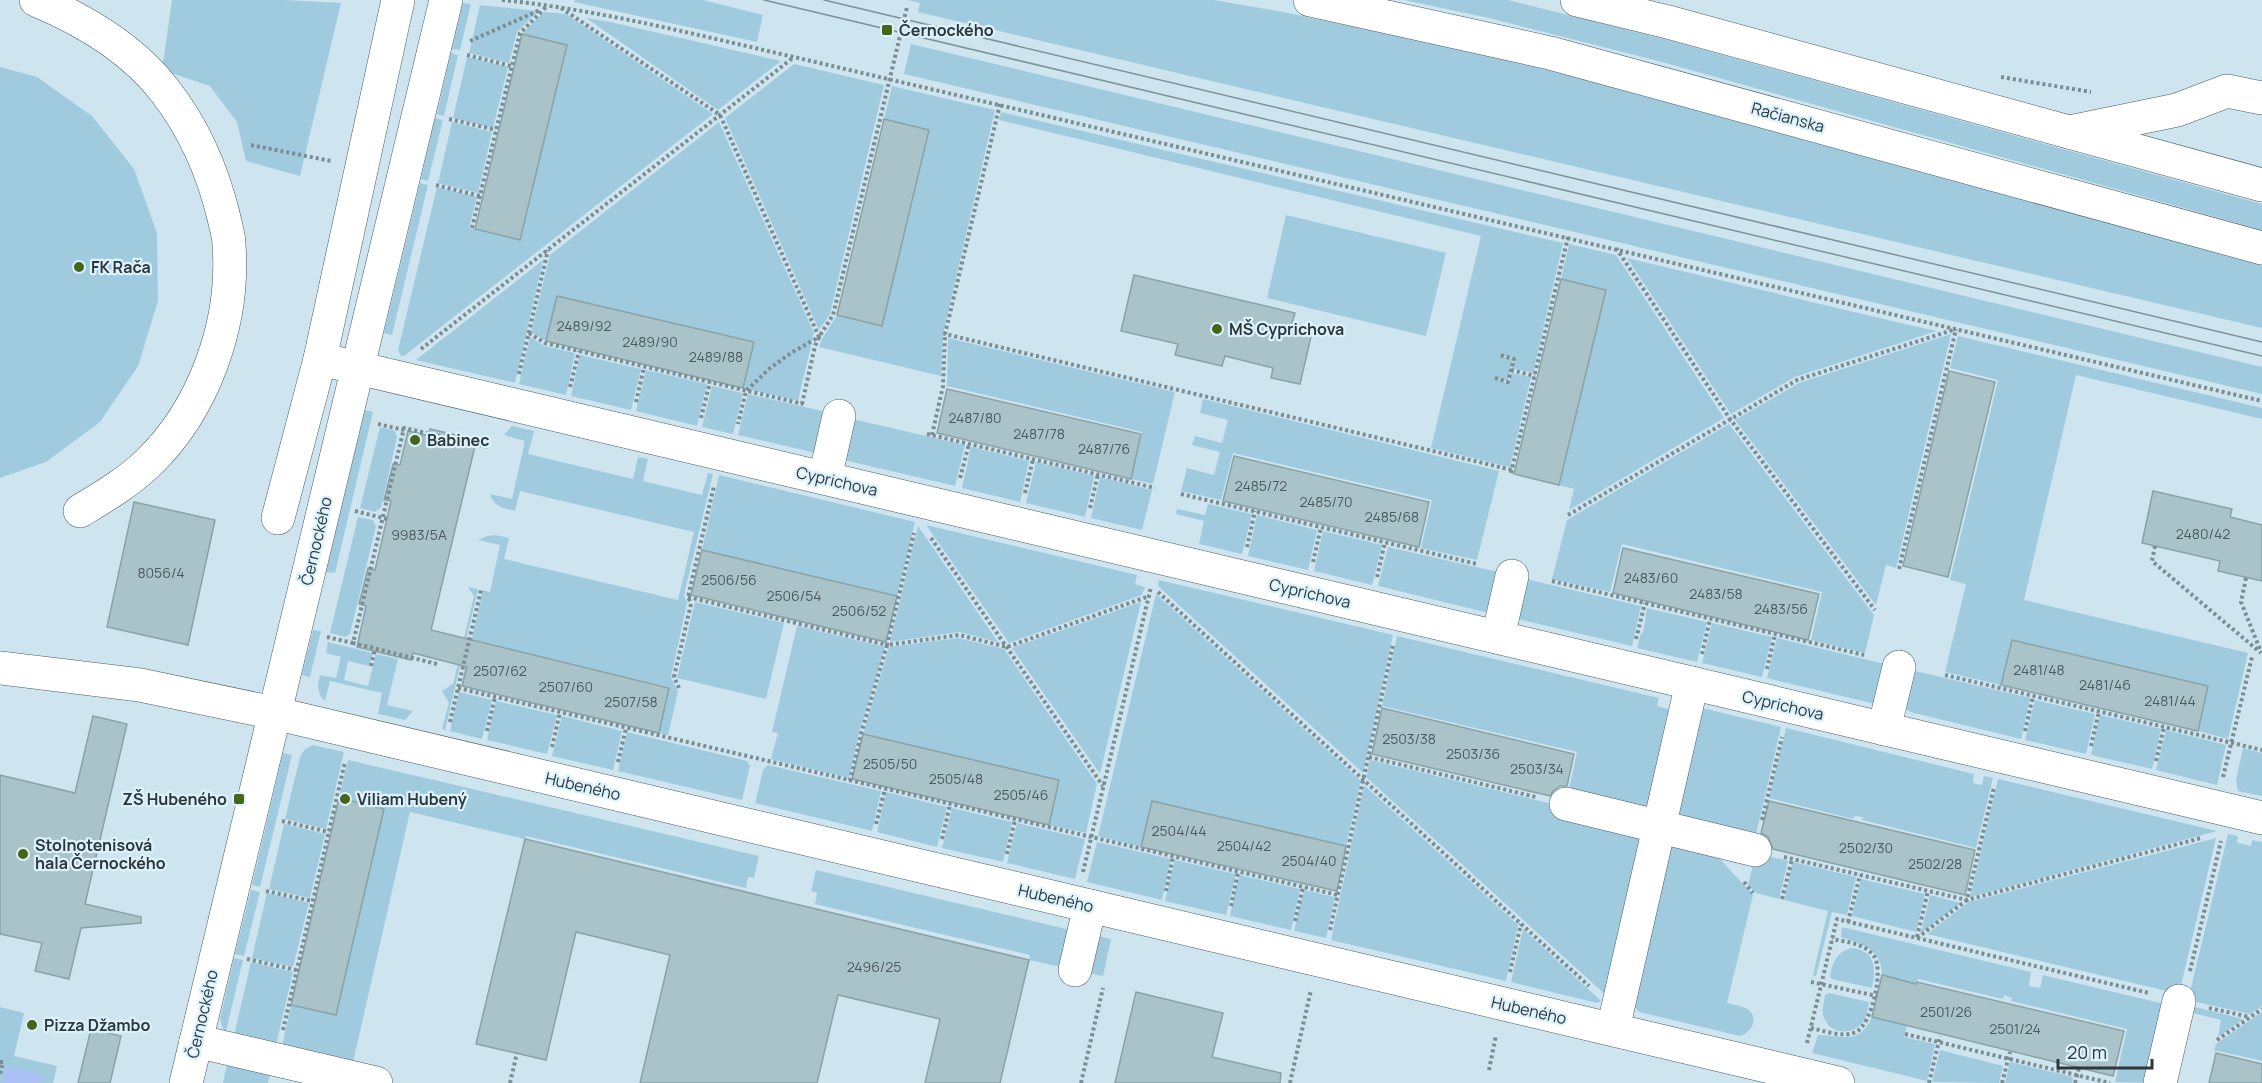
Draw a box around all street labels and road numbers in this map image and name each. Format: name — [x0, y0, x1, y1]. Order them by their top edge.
street label: Račianska — [1749, 97, 1827, 137]
street label: Cyprichova — [794, 461, 880, 501]
street label: Černockého — [295, 495, 337, 587]
street label: Cyprichova — [1267, 573, 1353, 613]
street label: Cyprichova — [1740, 685, 1826, 725]
street label: Hubeného — [543, 767, 623, 805]
street label: Hubeného — [1016, 879, 1096, 917]
street label: Černockého — [181, 968, 223, 1060]
street label: Hubeného — [1489, 991, 1569, 1029]

